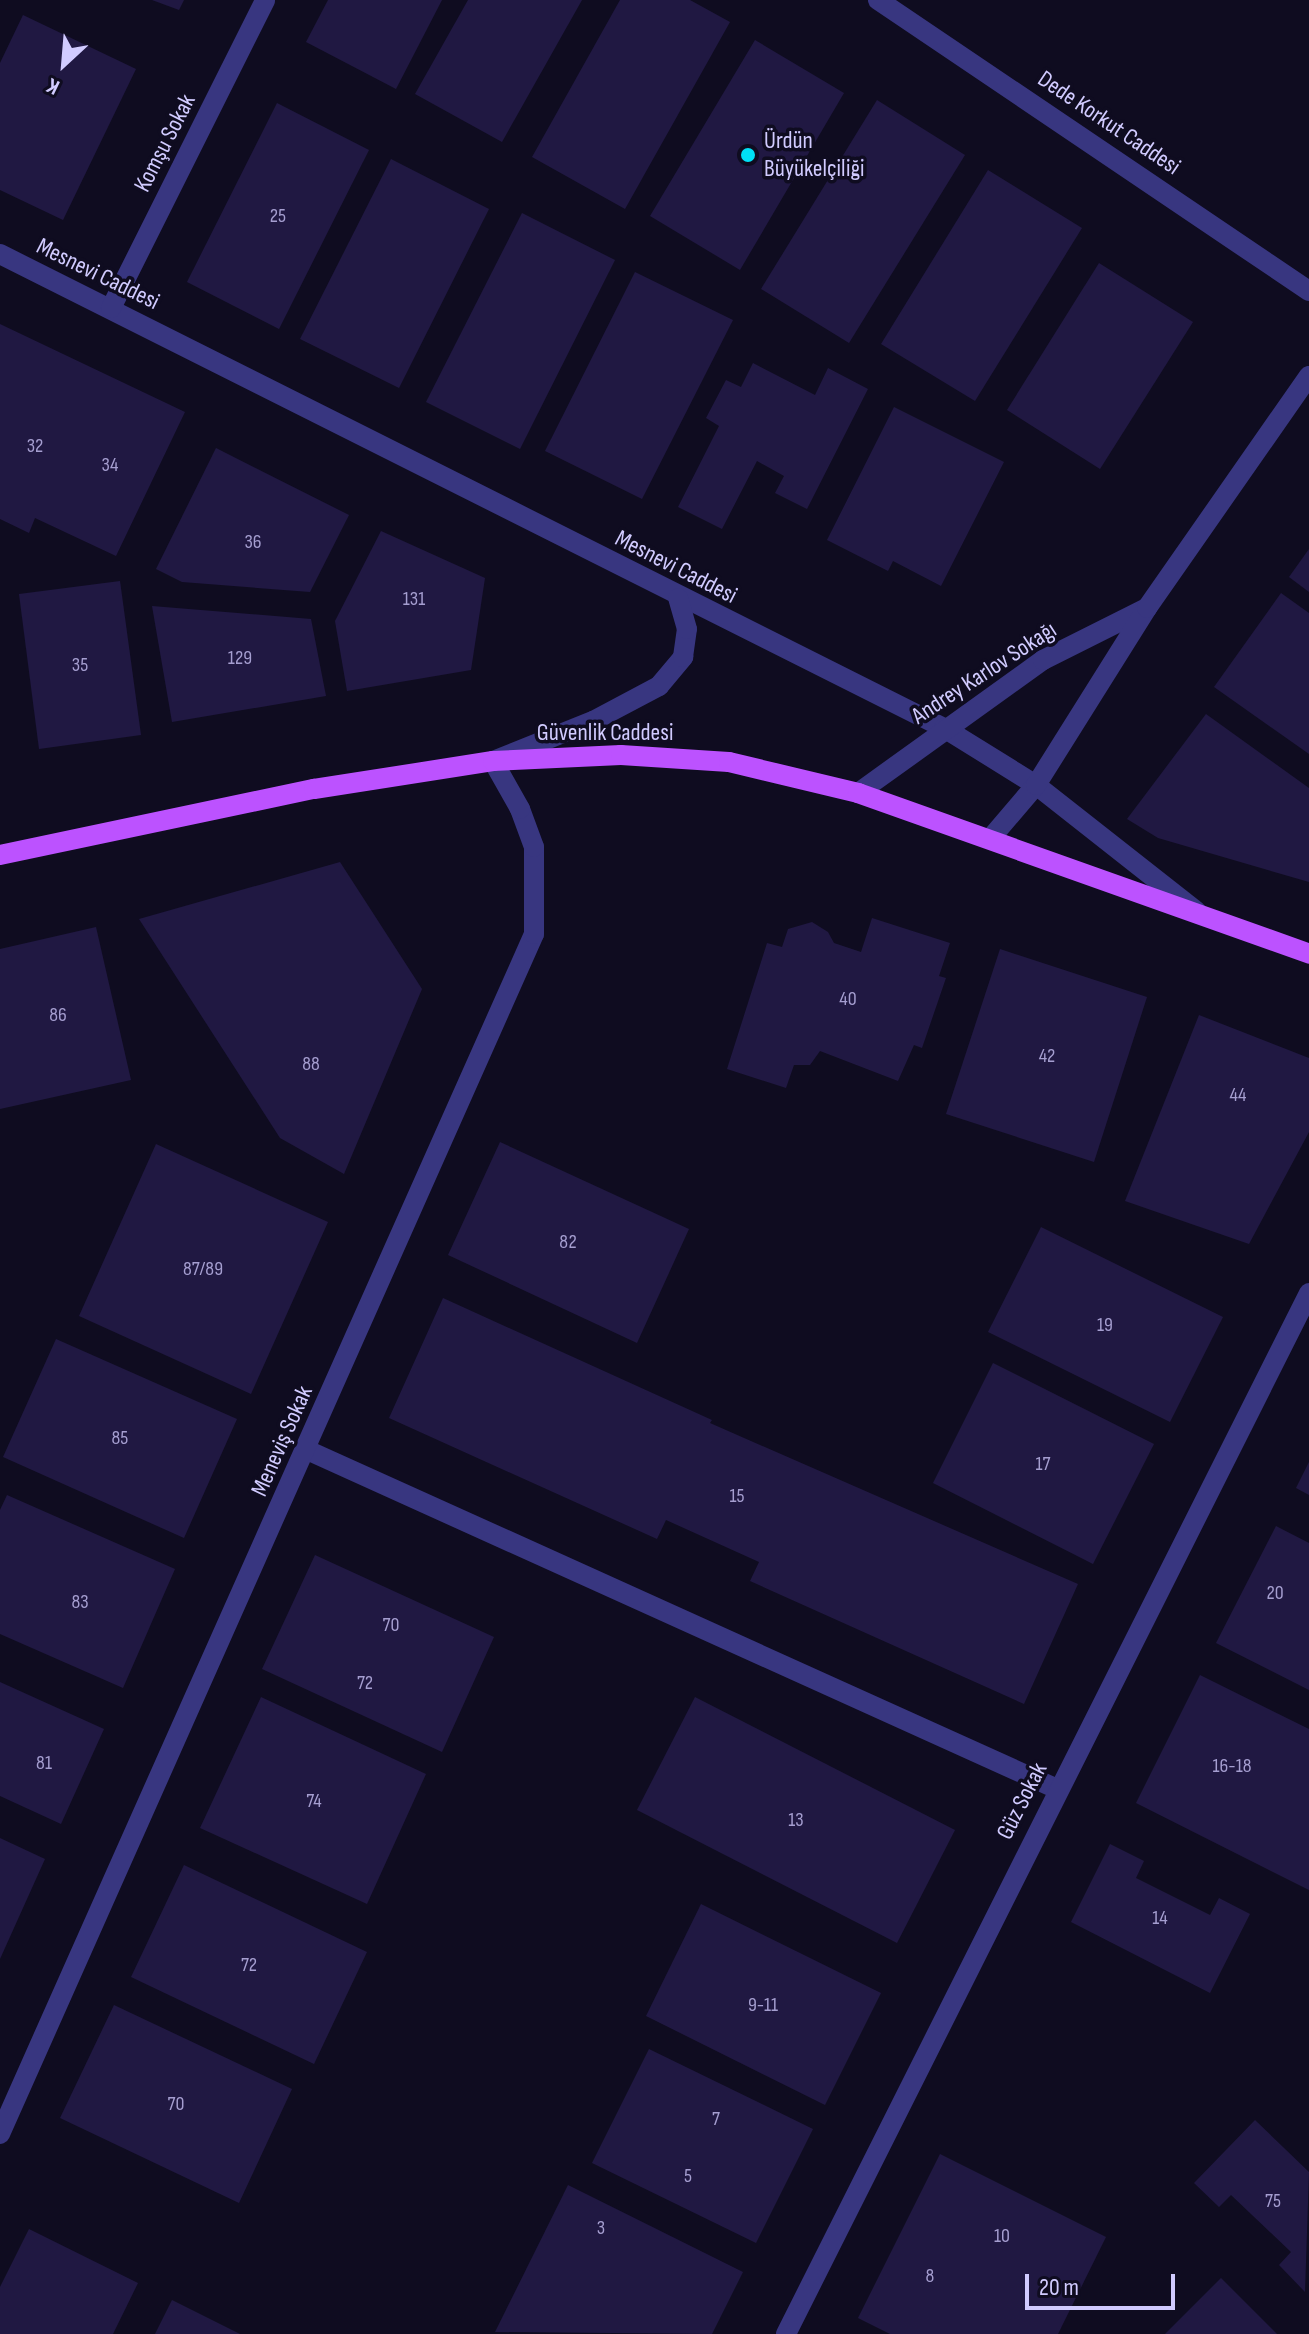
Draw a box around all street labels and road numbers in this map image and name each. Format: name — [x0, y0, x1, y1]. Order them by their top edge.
street label: Dede Korkut Caddesi — [1032, 65, 1186, 181]
street label: Komşu Sokak — [128, 89, 202, 197]
street label: Mesnevi Caddesi — [32, 232, 164, 316]
street label: Mesnevi Caddesi — [610, 524, 742, 610]
street label: Andrey Karlov Sokağı — [906, 615, 1062, 731]
street label: Güvenlik Caddesi — [537, 719, 673, 747]
street label: Meneviş Sokak — [245, 1381, 319, 1501]
street label: Güz Sokak — [990, 1758, 1054, 1844]

